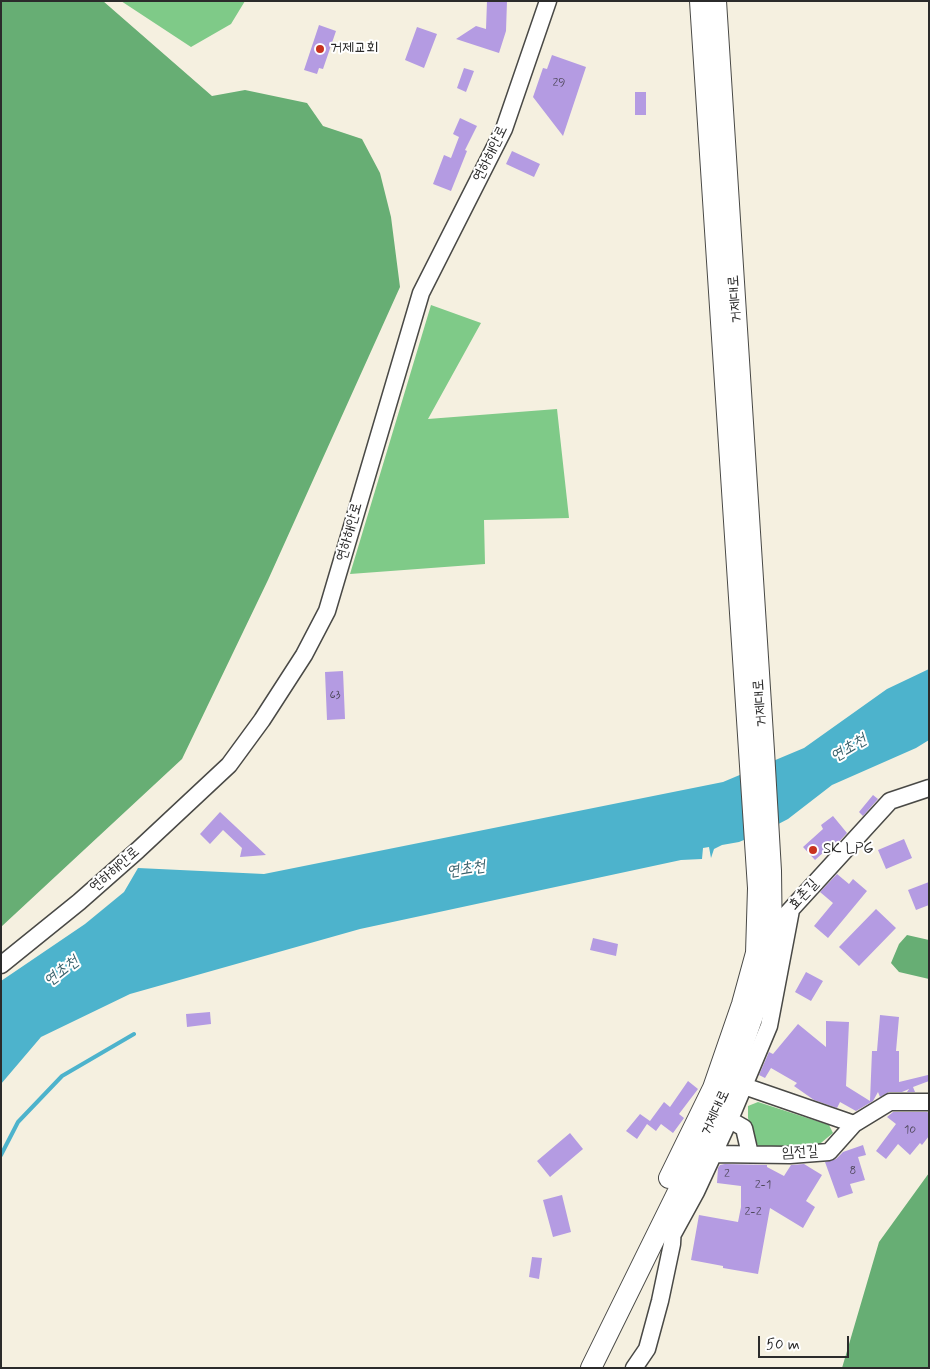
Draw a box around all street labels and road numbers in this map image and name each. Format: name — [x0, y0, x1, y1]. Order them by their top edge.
street label: 연하해안로 — [470, 123, 512, 185]
street label: 거제대로 — [725, 274, 747, 324]
street label: 연하해안로 — [333, 501, 367, 563]
street label: 거제대로 — [750, 678, 772, 728]
street label: 연하해안로 — [86, 843, 144, 897]
street label: 효촌길 — [785, 876, 823, 914]
street label: 거제대로 — [698, 1087, 734, 1139]
street label: 임전길 — [781, 1143, 819, 1163]

